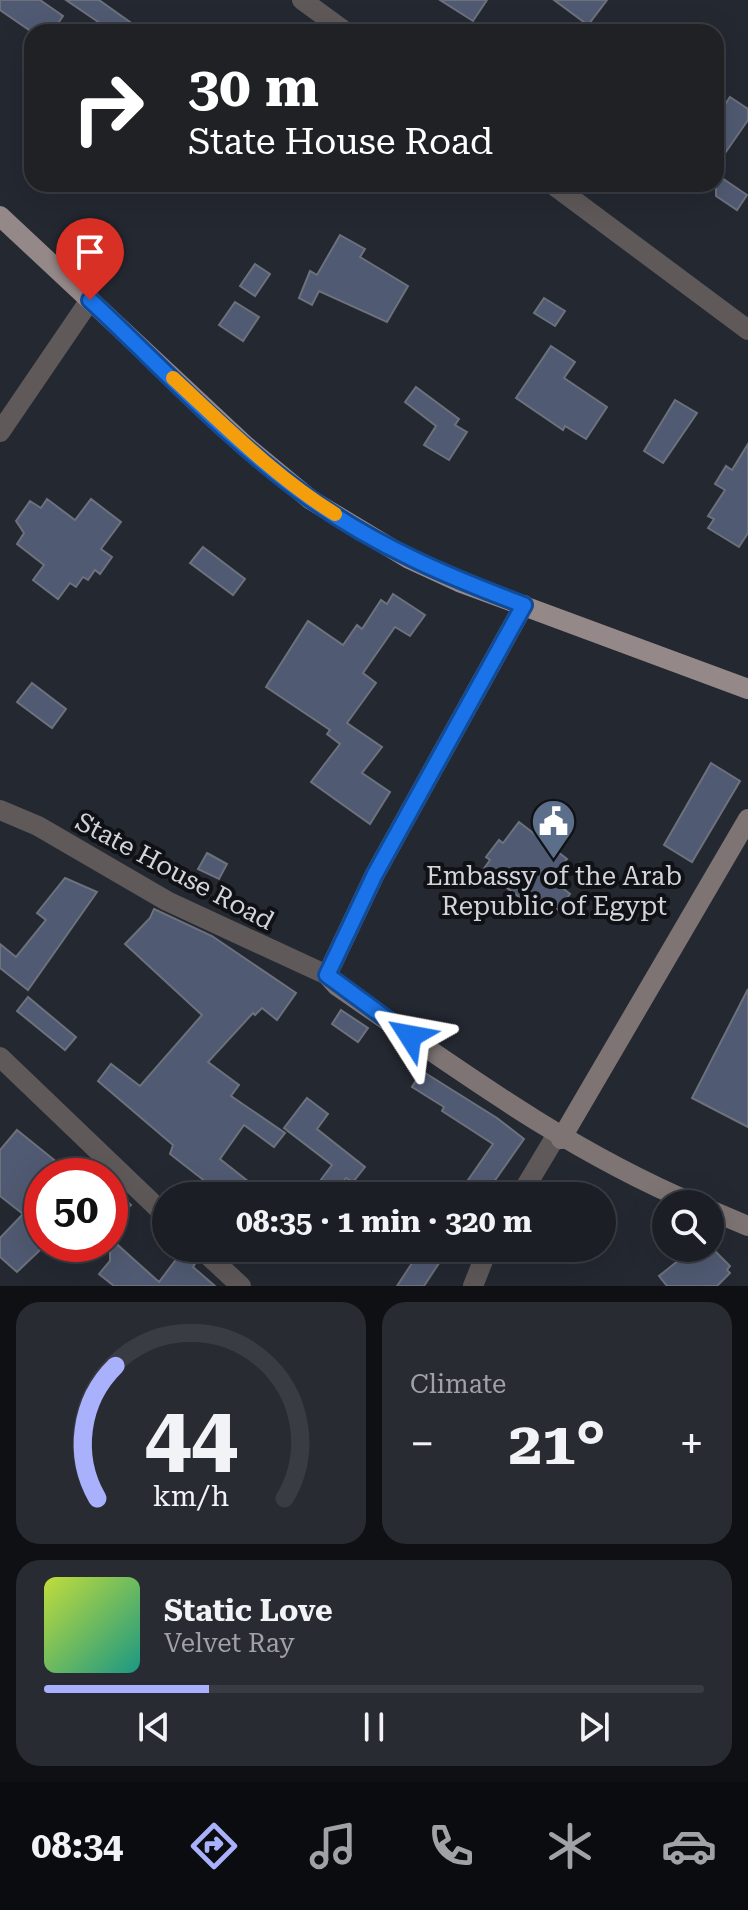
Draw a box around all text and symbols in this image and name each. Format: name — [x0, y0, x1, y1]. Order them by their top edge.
text: 30 m — [188, 54, 319, 120]
icon: right — [56, 56, 160, 160]
text: State House Road — [188, 121, 493, 163]
pin — [56, 218, 124, 300]
icon: arrive — [68, 230, 112, 274]
public building icon: Embassy of the Arab Republic of Egypt — [530, 797, 578, 860]
street label: State House Road — [71, 806, 280, 936]
place label: Embassy of the Arab Republic of Egypt — [426, 861, 682, 921]
position arrow — [368, 994, 452, 1078]
speed limit sign: 50 — [24, 1158, 128, 1262]
map controls — [652, 1190, 724, 1262]
button: search — [652, 1190, 724, 1262]
text: 08:35 · 1 min · 320 m — [236, 1204, 532, 1239]
text: Climate — [410, 1369, 506, 1399]
text: 44 — [144, 1388, 238, 1485]
text: 21° — [508, 1408, 606, 1479]
text: − — [410, 1418, 435, 1470]
text: + — [679, 1418, 704, 1470]
text: km/h — [153, 1479, 229, 1513]
text: Static Love — [164, 1593, 333, 1628]
text: Velvet Ray — [164, 1628, 295, 1658]
icon: previous — [132, 1705, 176, 1749]
icon: pause — [352, 1705, 396, 1749]
icon: next — [572, 1705, 616, 1749]
icon: directions — [186, 1818, 242, 1874]
icon: music — [305, 1818, 361, 1874]
icon: phone — [423, 1818, 479, 1874]
icon: climate — [542, 1818, 598, 1874]
icon: car — [661, 1818, 717, 1874]
text: 08:34 — [31, 1825, 123, 1867]

